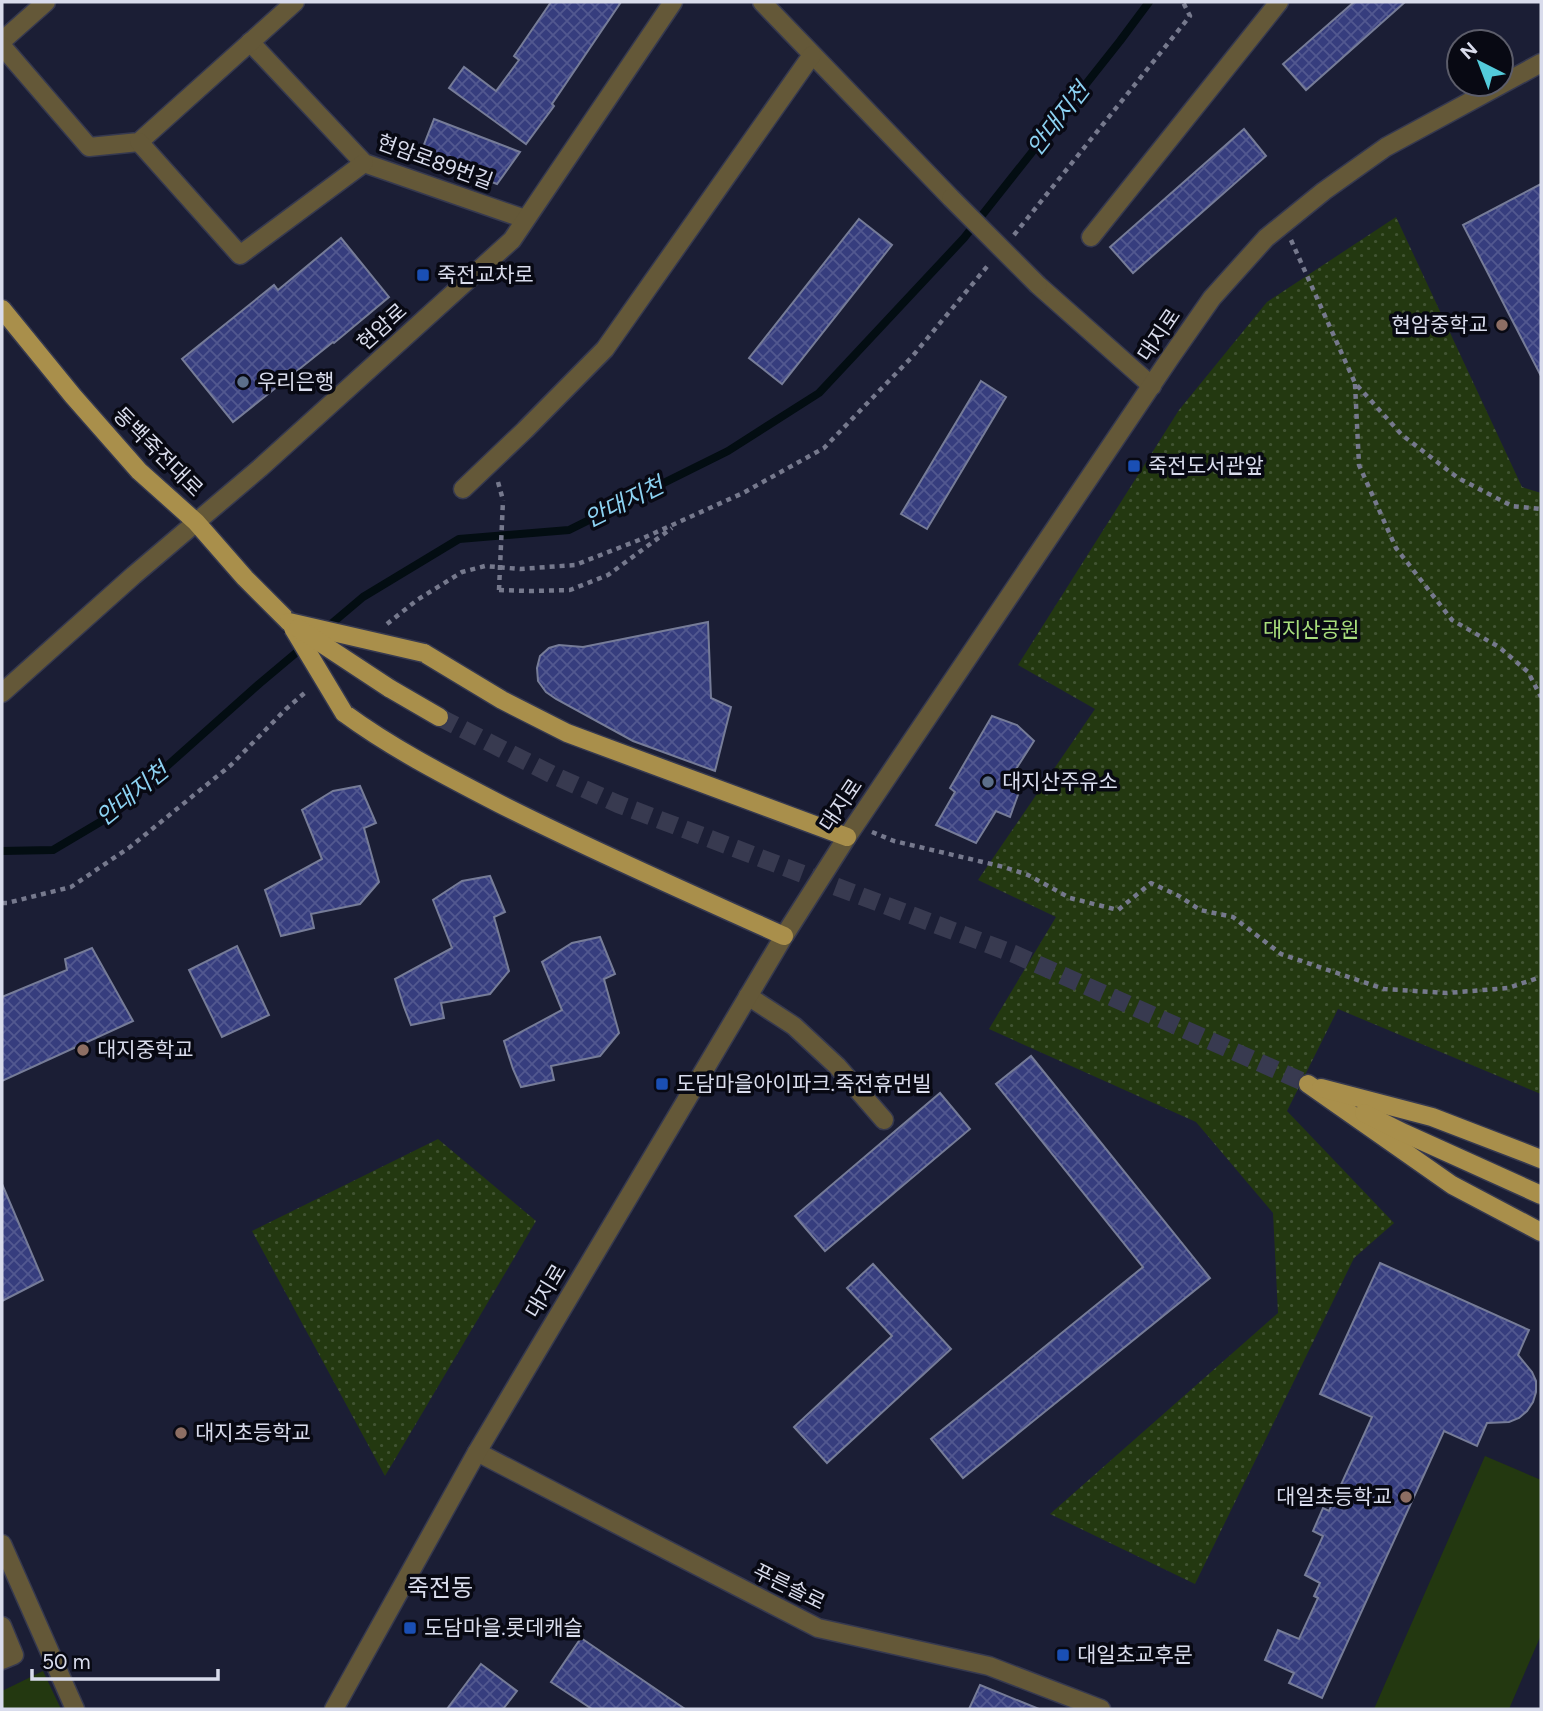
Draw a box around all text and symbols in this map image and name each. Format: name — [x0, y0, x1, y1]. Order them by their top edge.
north arrow — [1445, 28, 1515, 98]
text: N — [1456, 37, 1482, 64]
water label: 안대지천 — [1021, 75, 1097, 161]
street label: 현암로89번길 — [374, 129, 496, 194]
place label: 죽전교차로 — [437, 262, 534, 287]
marker: 죽전교차로 — [415, 267, 431, 283]
street label: 현암로 — [352, 298, 412, 355]
street label: 대지로 — [1132, 304, 1185, 366]
place label: 현암중학교 — [1391, 312, 1488, 337]
marker: 현암중학교 — [1494, 317, 1510, 333]
place label: 우리은행 — [257, 369, 334, 394]
marker: 우리은행 — [235, 374, 251, 390]
street label: 동백죽전대로 — [109, 402, 208, 501]
place label: 죽전도서관앞 — [1148, 453, 1264, 478]
marker: 죽전도서관앞 — [1126, 458, 1142, 474]
water label: 안대지천 — [580, 470, 671, 533]
park label: 대지산공원 — [1263, 617, 1359, 642]
water label: 안대지천 — [90, 755, 176, 832]
place label: 대지산주유소 — [1002, 769, 1118, 794]
street label: 대지로 — [814, 774, 867, 836]
marker: 대지산주유소 — [980, 774, 996, 790]
place label: 대지중학교 — [97, 1037, 194, 1062]
marker: 대지중학교 — [75, 1042, 91, 1058]
place label: 도담마을아이파크.죽전휴먼빌 — [676, 1071, 932, 1096]
marker: 도담마을아이파크.죽전휴먼빌 — [654, 1076, 670, 1092]
street label: 대지로 — [520, 1259, 571, 1322]
place label: 대지초등학교 — [195, 1420, 311, 1445]
marker: 대지초등학교 — [173, 1425, 189, 1441]
place label: 대일초등학교 — [1276, 1484, 1392, 1509]
marker: 대일초등학교 — [1398, 1489, 1414, 1505]
street label: 푸른솔로 — [749, 1558, 829, 1615]
district label: 죽전동 — [407, 1573, 473, 1602]
place label: 도담마을.롯데캐슬 — [424, 1615, 583, 1640]
marker: 도담마을.롯데캐슬 — [402, 1620, 418, 1636]
scale bar — [32, 1638, 217, 1682]
place label: 대일초교후문 — [1077, 1642, 1193, 1667]
marker: 대일초교후문 — [1055, 1647, 1071, 1663]
text: 50 m — [42, 1649, 91, 1674]

